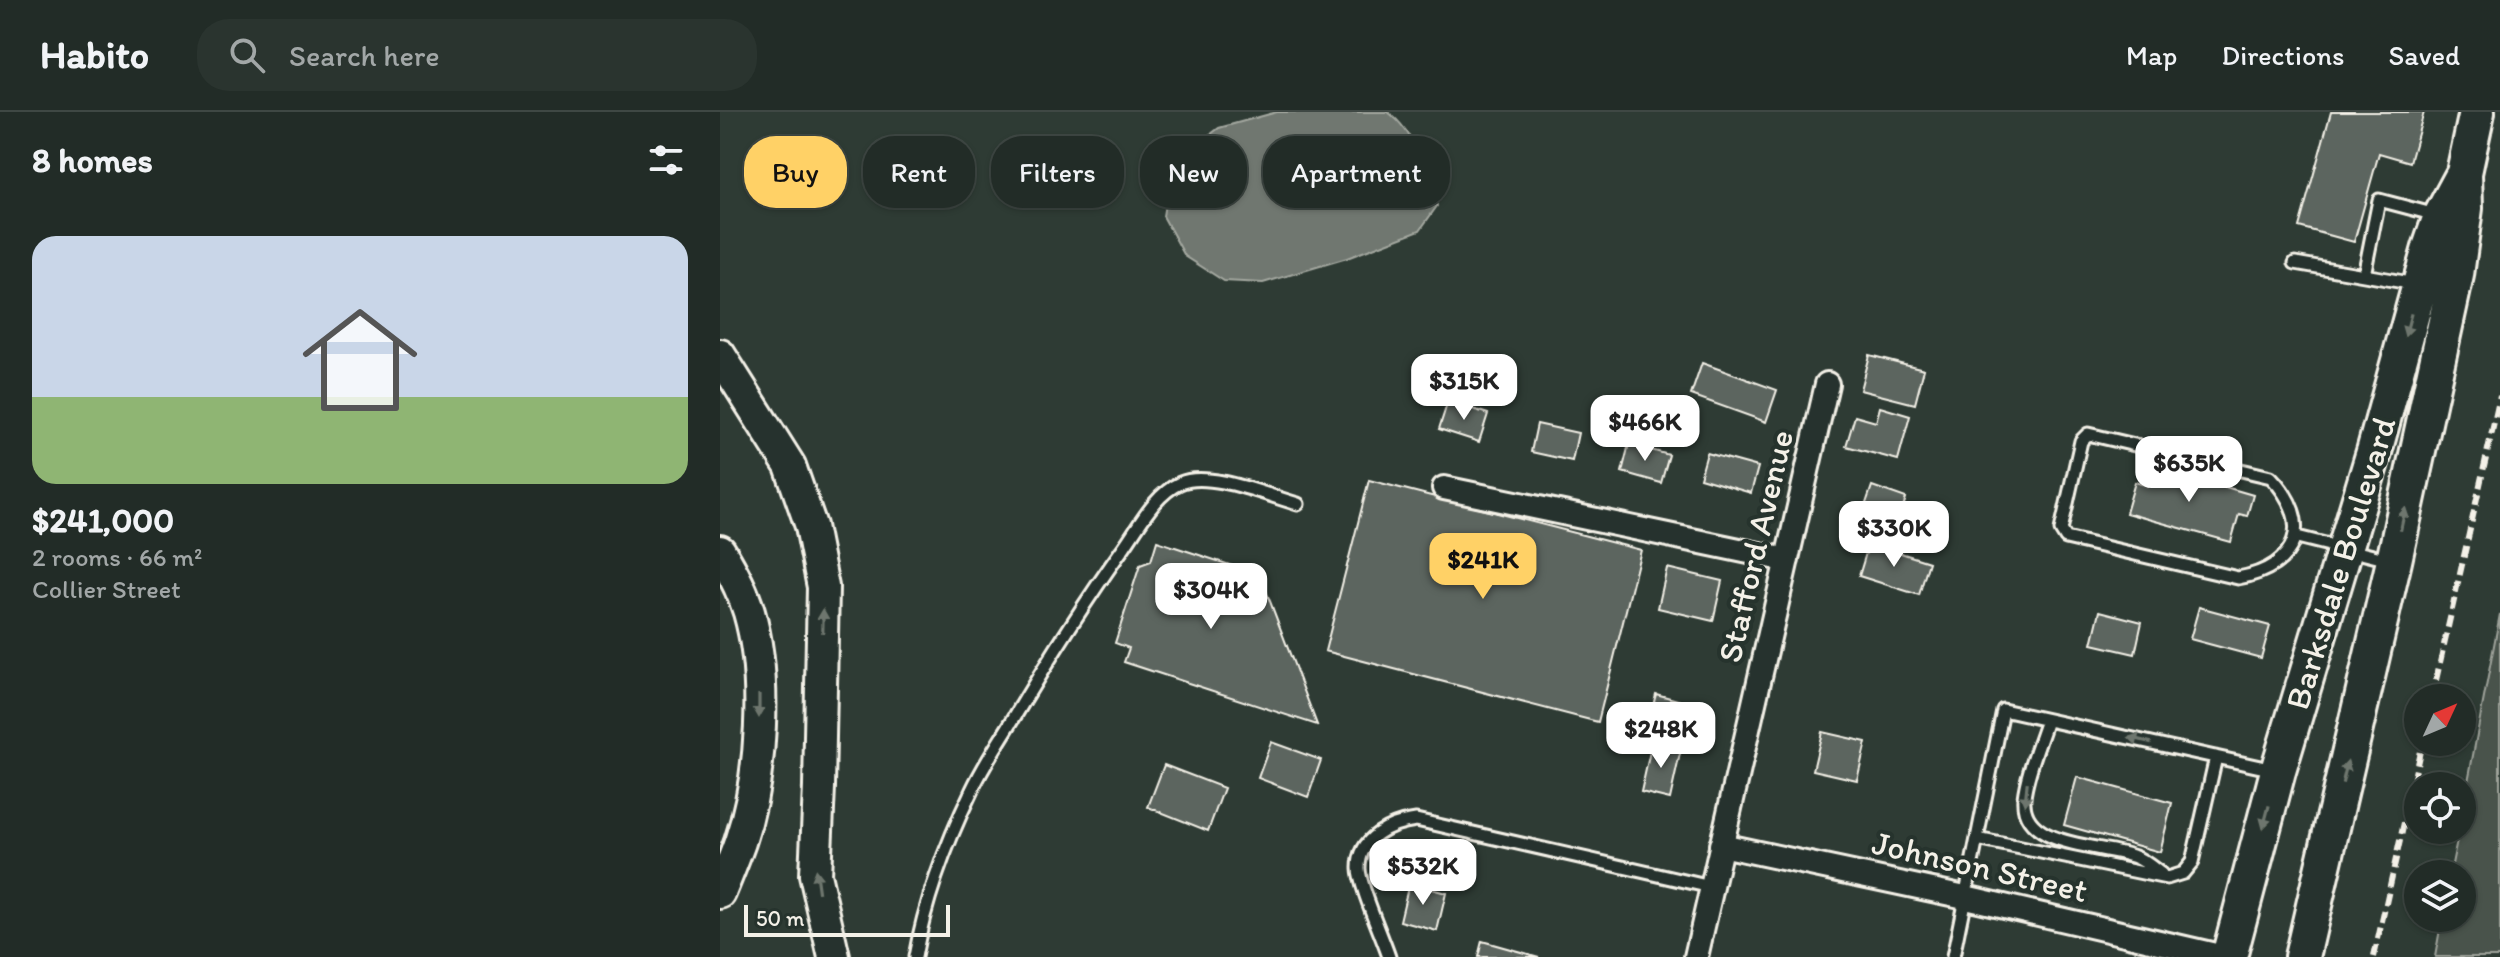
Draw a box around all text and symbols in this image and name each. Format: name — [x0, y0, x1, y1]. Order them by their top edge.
search box — [197, 19, 757, 91]
text: Habito — [40, 32, 149, 78]
icon: search — [225, 33, 269, 77]
text: Search here — [289, 37, 440, 74]
text: Map — [2126, 38, 2177, 72]
text: Directions — [2221, 38, 2345, 72]
text: Saved — [2389, 38, 2460, 72]
chip: Buy — [744, 136, 847, 208]
chip: Rent — [863, 136, 975, 208]
chip: Filters — [991, 136, 1124, 208]
chip: New — [1140, 136, 1247, 208]
chip: Apartment — [1263, 136, 1450, 208]
icon: filters — [644, 138, 688, 182]
text: 8 homes — [32, 140, 153, 181]
icon: home — [288, 288, 432, 432]
one-way arrow — [2402, 313, 2414, 338]
pin: $315K — [1408, 354, 1520, 422]
text: $315K — [1429, 364, 1499, 396]
pin: $466K — [1589, 395, 1701, 463]
text: $466K — [1609, 405, 1681, 437]
street label: Barksdale Boulevard — [2277, 412, 2405, 714]
street label: Stafford Avenue — [1709, 426, 1802, 666]
pin: $635K — [2133, 436, 2245, 504]
text: $635K — [2153, 446, 2225, 478]
text: $241,000 — [32, 500, 174, 541]
pin: $330K — [1838, 501, 1950, 569]
one-way arrow — [2397, 506, 2410, 531]
text: $330K — [1857, 511, 1931, 543]
pin: $241K — [1427, 533, 1539, 601]
text: 2 rooms · 66 m² — [32, 541, 202, 573]
text: $241K — [1447, 543, 1519, 575]
pin: $304K — [1155, 563, 1267, 631]
text: Collier Street — [32, 573, 181, 605]
text: $304K — [1173, 573, 1249, 605]
one-way arrow — [816, 608, 829, 633]
north arrow — [2404, 684, 2476, 756]
map controls — [2404, 684, 2476, 932]
one-way arrow — [753, 694, 765, 719]
pin: $248K — [1605, 702, 1717, 770]
text: $248K — [1624, 712, 1698, 744]
one-way arrow — [2127, 733, 2152, 746]
one-way arrow — [2339, 759, 2352, 784]
button: locate — [2404, 772, 2476, 844]
one-way arrow — [2020, 782, 2033, 807]
one-way arrow — [2259, 805, 2272, 829]
street label: Johnson Street — [1868, 822, 2092, 911]
pin: $532K — [1367, 839, 1479, 907]
text: $532K — [1387, 849, 1459, 881]
button: layers — [2404, 860, 2476, 932]
one-way arrow — [810, 868, 823, 893]
scale bar — [744, 901, 950, 937]
text: 50 m — [756, 905, 805, 932]

